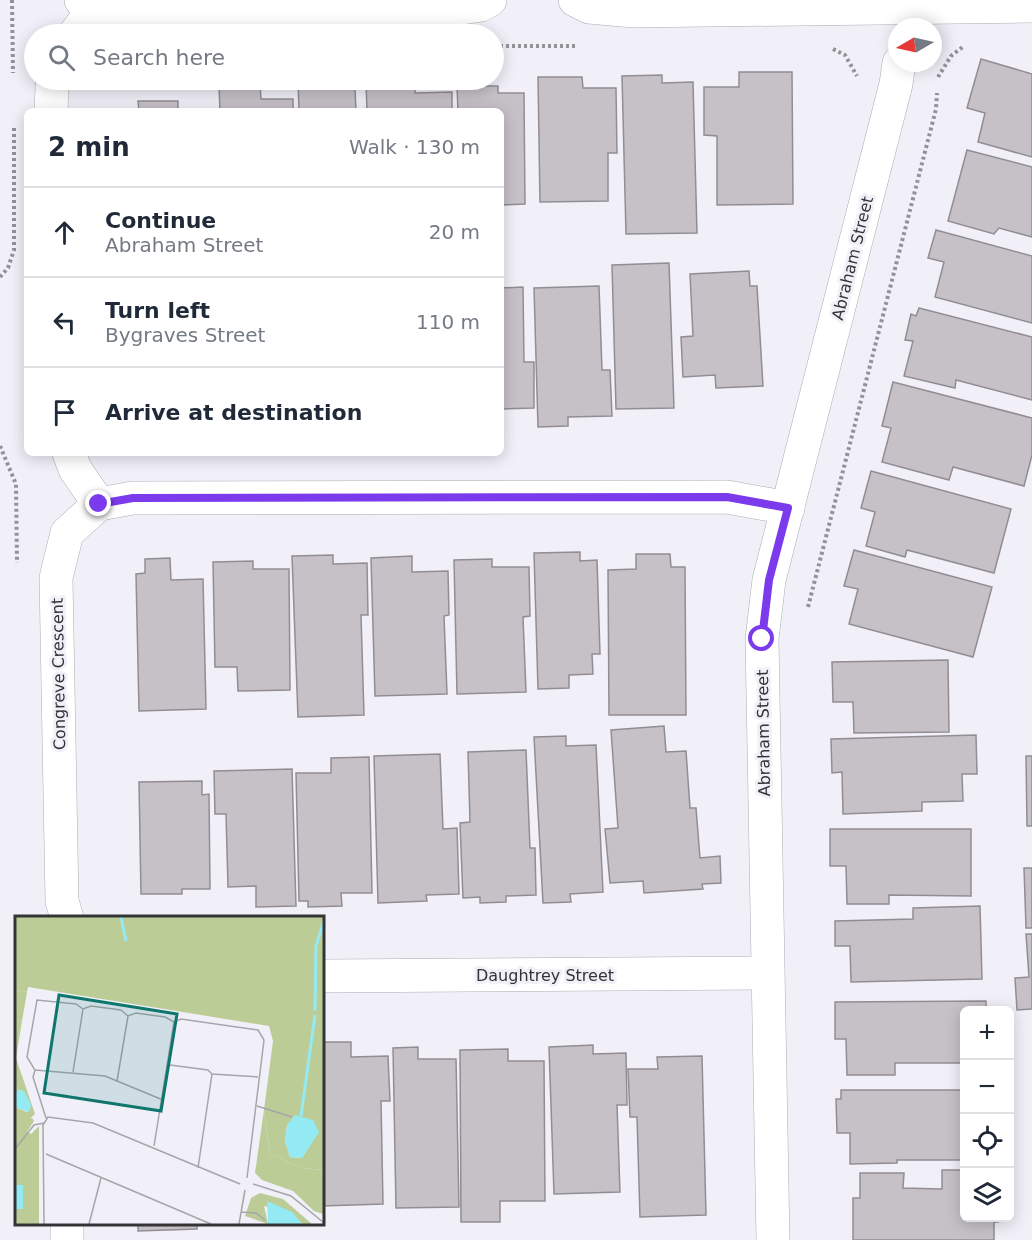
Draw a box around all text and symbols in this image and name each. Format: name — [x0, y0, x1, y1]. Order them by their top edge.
north arrow — [888, 18, 942, 72]
search box — [24, 24, 504, 90]
icon: search — [45, 41, 78, 74]
text: Search here — [93, 45, 225, 70]
text: 2 min — [48, 132, 130, 162]
text: Walk · 130 m — [349, 135, 480, 159]
street label: Abraham Street — [828, 194, 877, 322]
text: Continue — [105, 208, 216, 233]
icon: ahead — [48, 216, 81, 249]
text: 20 m — [429, 220, 480, 244]
text: Abraham Street — [105, 233, 263, 257]
text: Turn left — [105, 298, 210, 323]
icon: left — [48, 306, 81, 339]
text: 110 m — [416, 310, 480, 334]
text: Bygraves Street — [105, 323, 265, 347]
icon: arrive — [48, 396, 81, 429]
text: Arrive at destination — [105, 400, 362, 425]
route end — [85, 490, 111, 516]
street label: Congreve Crescent — [48, 598, 69, 750]
route start — [748, 625, 774, 651]
street label: Abraham Street — [753, 669, 774, 797]
inset map — [15, 916, 324, 1225]
street label: Daughtrey Street — [476, 966, 614, 985]
map controls — [960, 1006, 1014, 1222]
button: + — [960, 1006, 1014, 1060]
button: − — [960, 1060, 1014, 1114]
button: locate — [960, 1114, 1014, 1168]
button: layers — [960, 1168, 1014, 1222]

